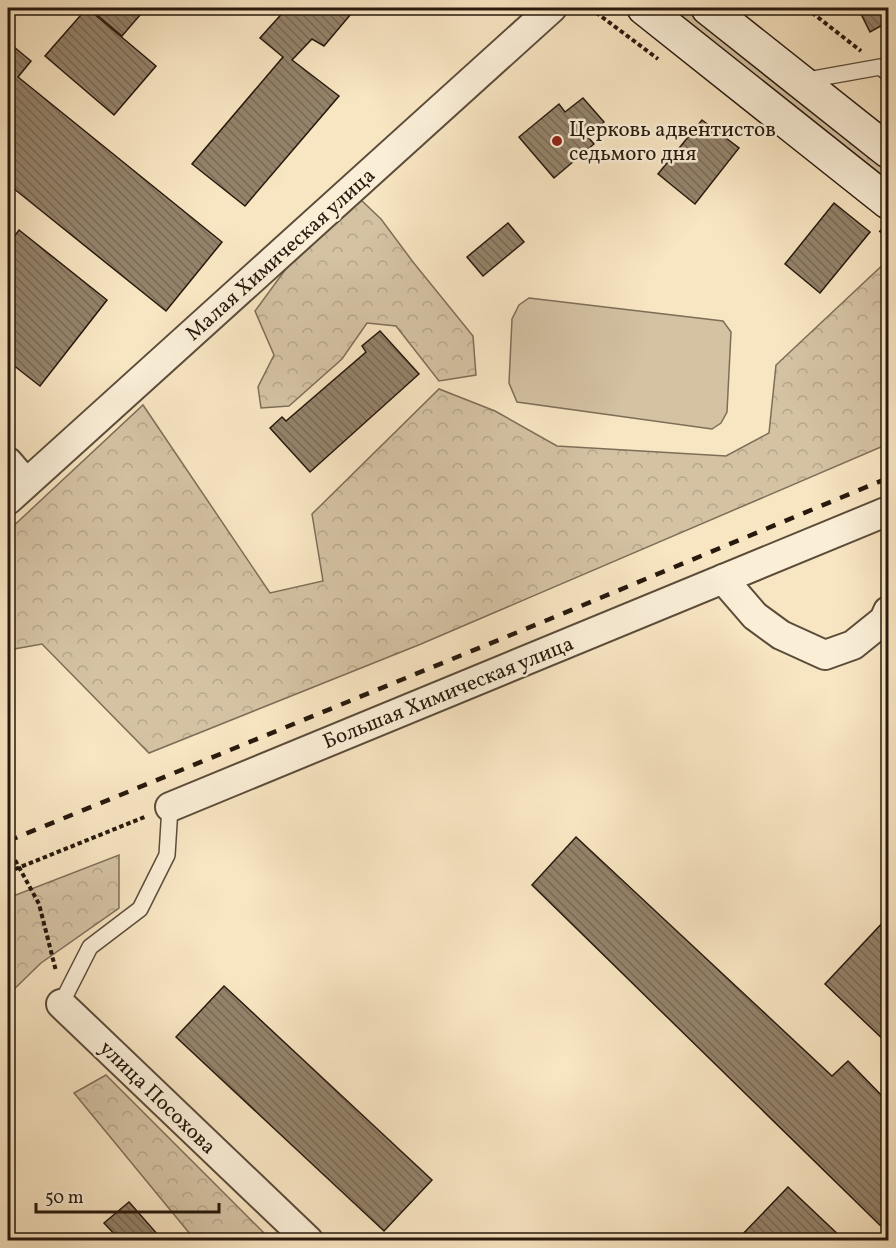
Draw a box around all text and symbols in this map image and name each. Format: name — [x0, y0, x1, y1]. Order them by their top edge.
place label: Церковь адвентистов седьмого дня — [569, 116, 776, 169]
marker: Церковь адвентистов седьмого дня — [550, 134, 564, 148]
street label: Малая Химическая улица — [180, 162, 382, 348]
street label: Большая Химическая улица — [319, 630, 578, 757]
street label: улица Посохова — [92, 1035, 222, 1161]
scale bar — [36, 1176, 219, 1214]
text: 50 m — [45, 1186, 84, 1211]

